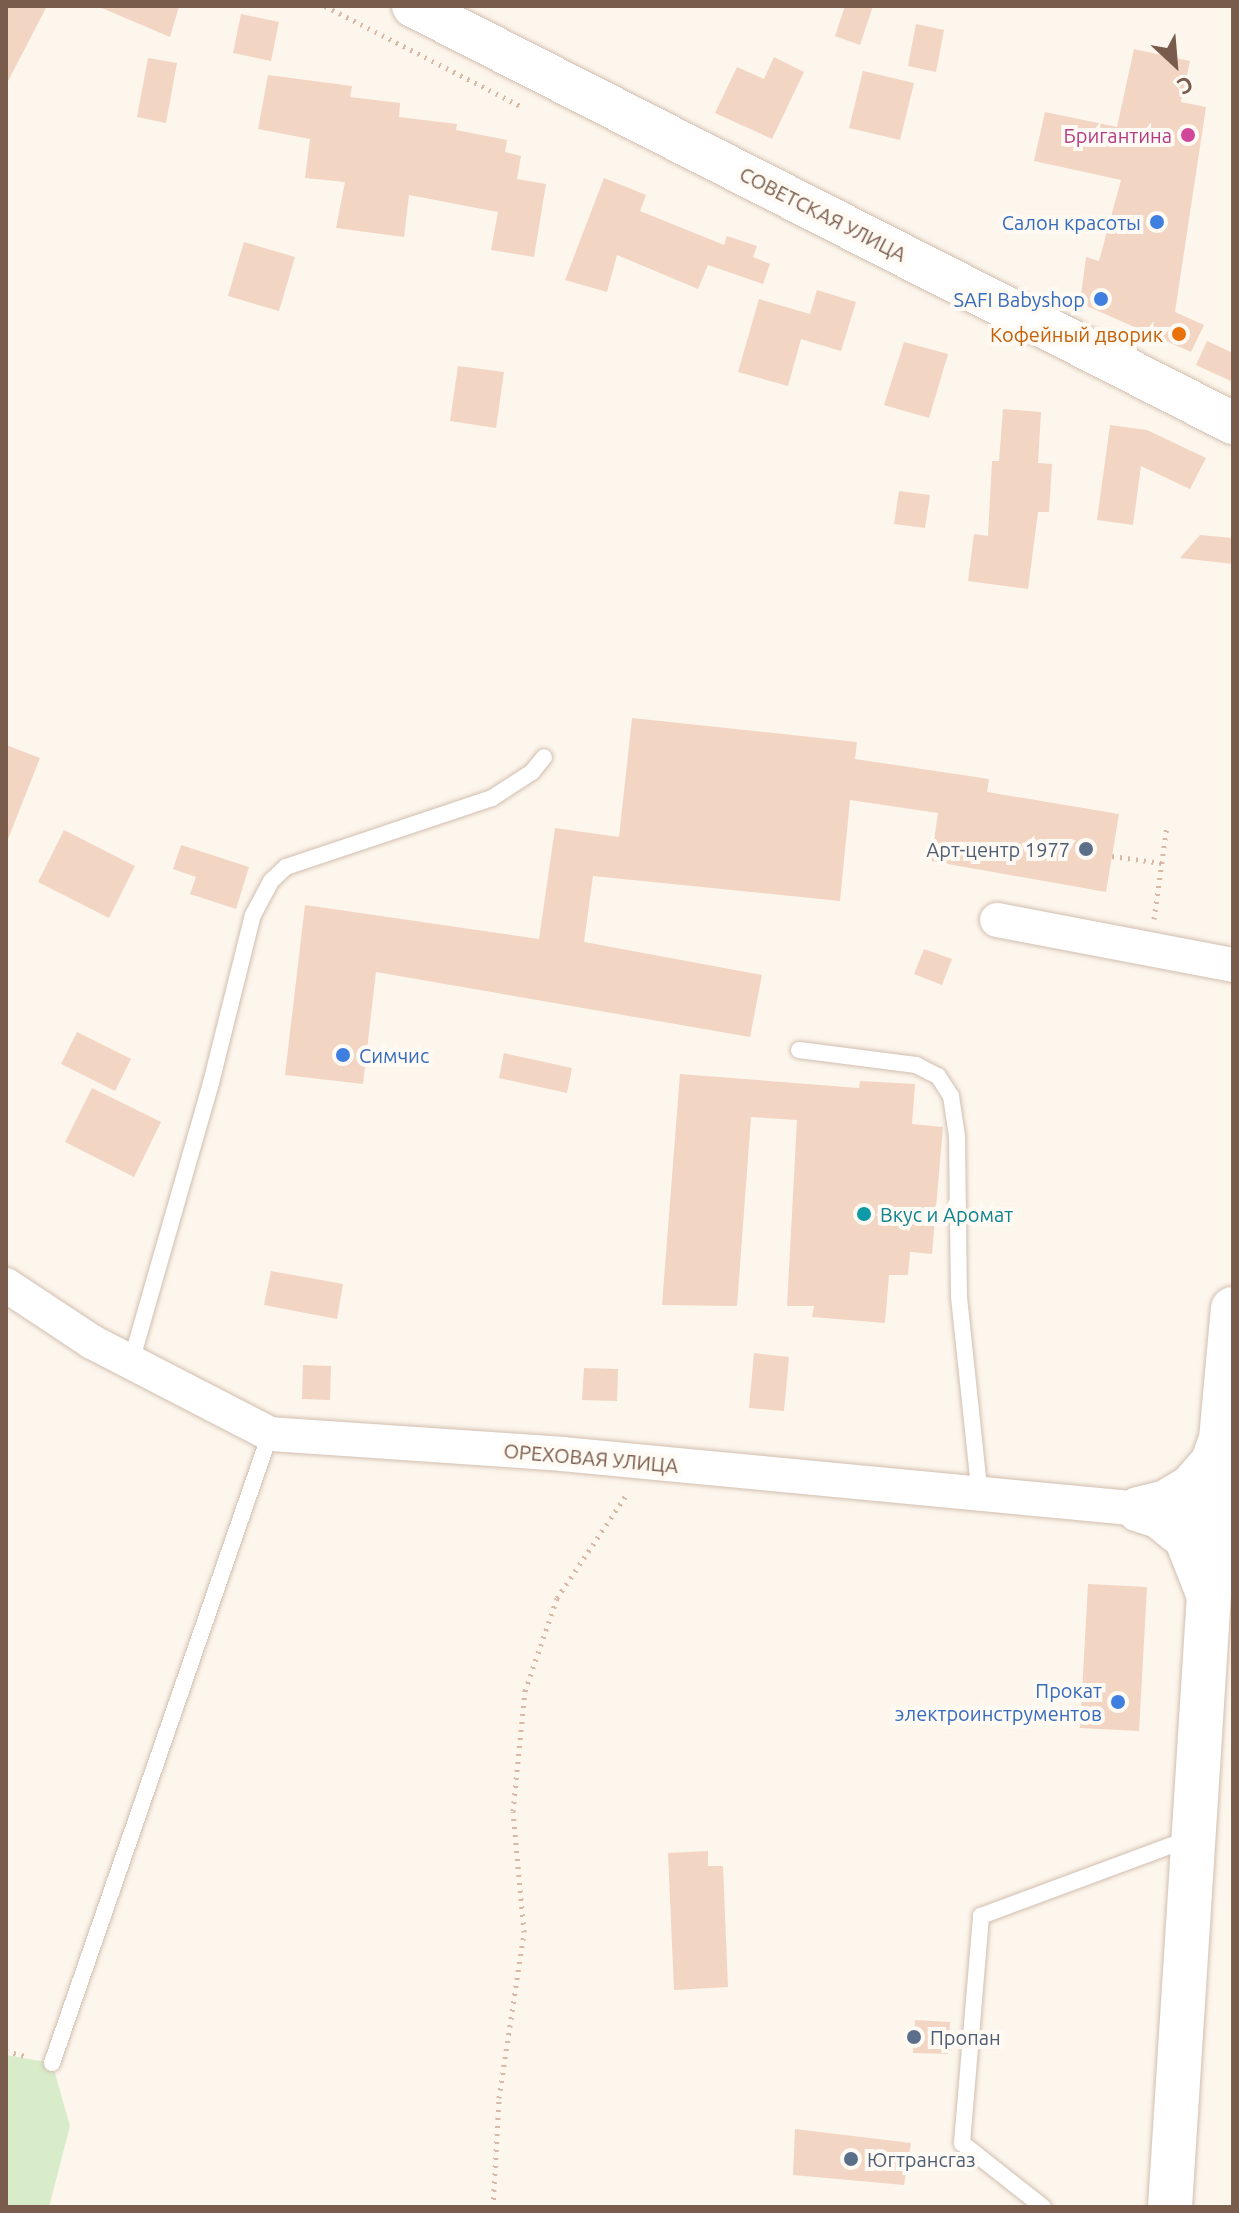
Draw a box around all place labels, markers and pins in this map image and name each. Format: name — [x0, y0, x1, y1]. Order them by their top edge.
place label: Бригантина — [1063, 123, 1172, 147]
marker: Бригантина — [1179, 126, 1197, 144]
place label: Салон красоты — [1002, 210, 1141, 234]
marker: Салон красоты — [1148, 213, 1166, 231]
place label: SAFI Babyshop — [954, 287, 1085, 311]
marker: SAFI Babyshop — [1092, 290, 1110, 308]
place label: Кофейный дворик — [990, 322, 1163, 346]
marker: Кофейный дворик — [1170, 325, 1188, 343]
place label: Арт-центр 1977 — [926, 837, 1070, 861]
marker: Арт-центр 1977 — [1077, 840, 1095, 858]
place label: Симчис — [359, 1043, 429, 1067]
marker: Симчис — [334, 1046, 352, 1064]
place label: Вкус и Аромат — [880, 1202, 1013, 1226]
marker: Вкус и Аромат — [855, 1205, 873, 1223]
place label: Прокат электроинструментов — [895, 1678, 1102, 1725]
marker: Прокат электроинструментов — [1109, 1693, 1127, 1711]
place label: Пропан — [930, 2025, 1001, 2049]
marker: Пропан — [905, 2028, 923, 2046]
place label: Югтрансгаз — [867, 2147, 976, 2171]
marker: Югтрансгаз — [842, 2150, 860, 2168]

